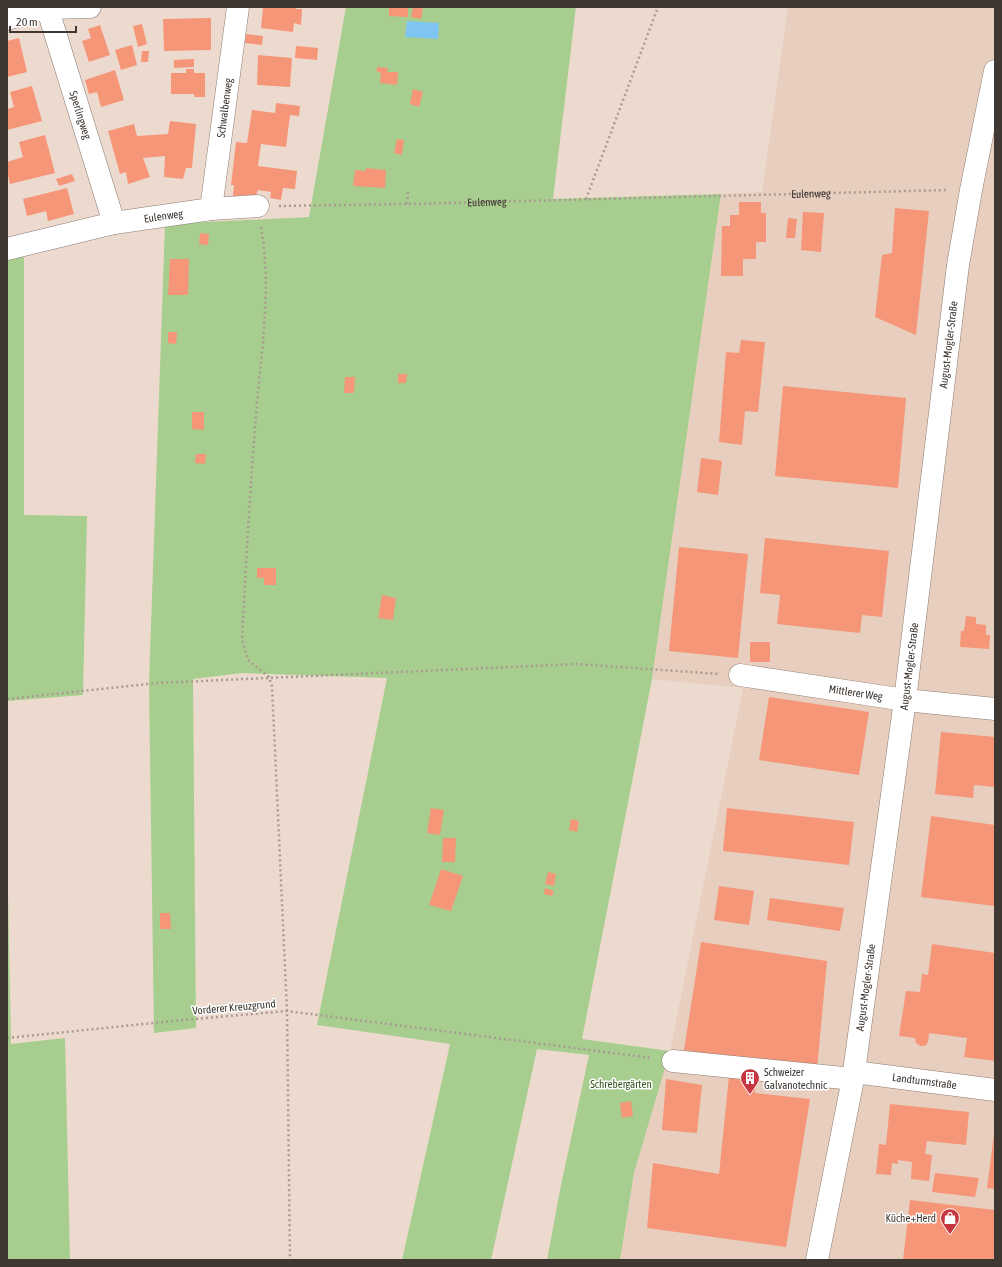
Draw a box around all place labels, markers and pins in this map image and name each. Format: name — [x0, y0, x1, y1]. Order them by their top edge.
place label: Schweizer Galvanotechnic — [764, 1066, 828, 1091]
building icon: Schweizer Galvanotechnic — [739, 1067, 761, 1095]
shop icon: Küche+Herd — [939, 1207, 961, 1235]
place label: Küche+Herd — [885, 1212, 936, 1224]

